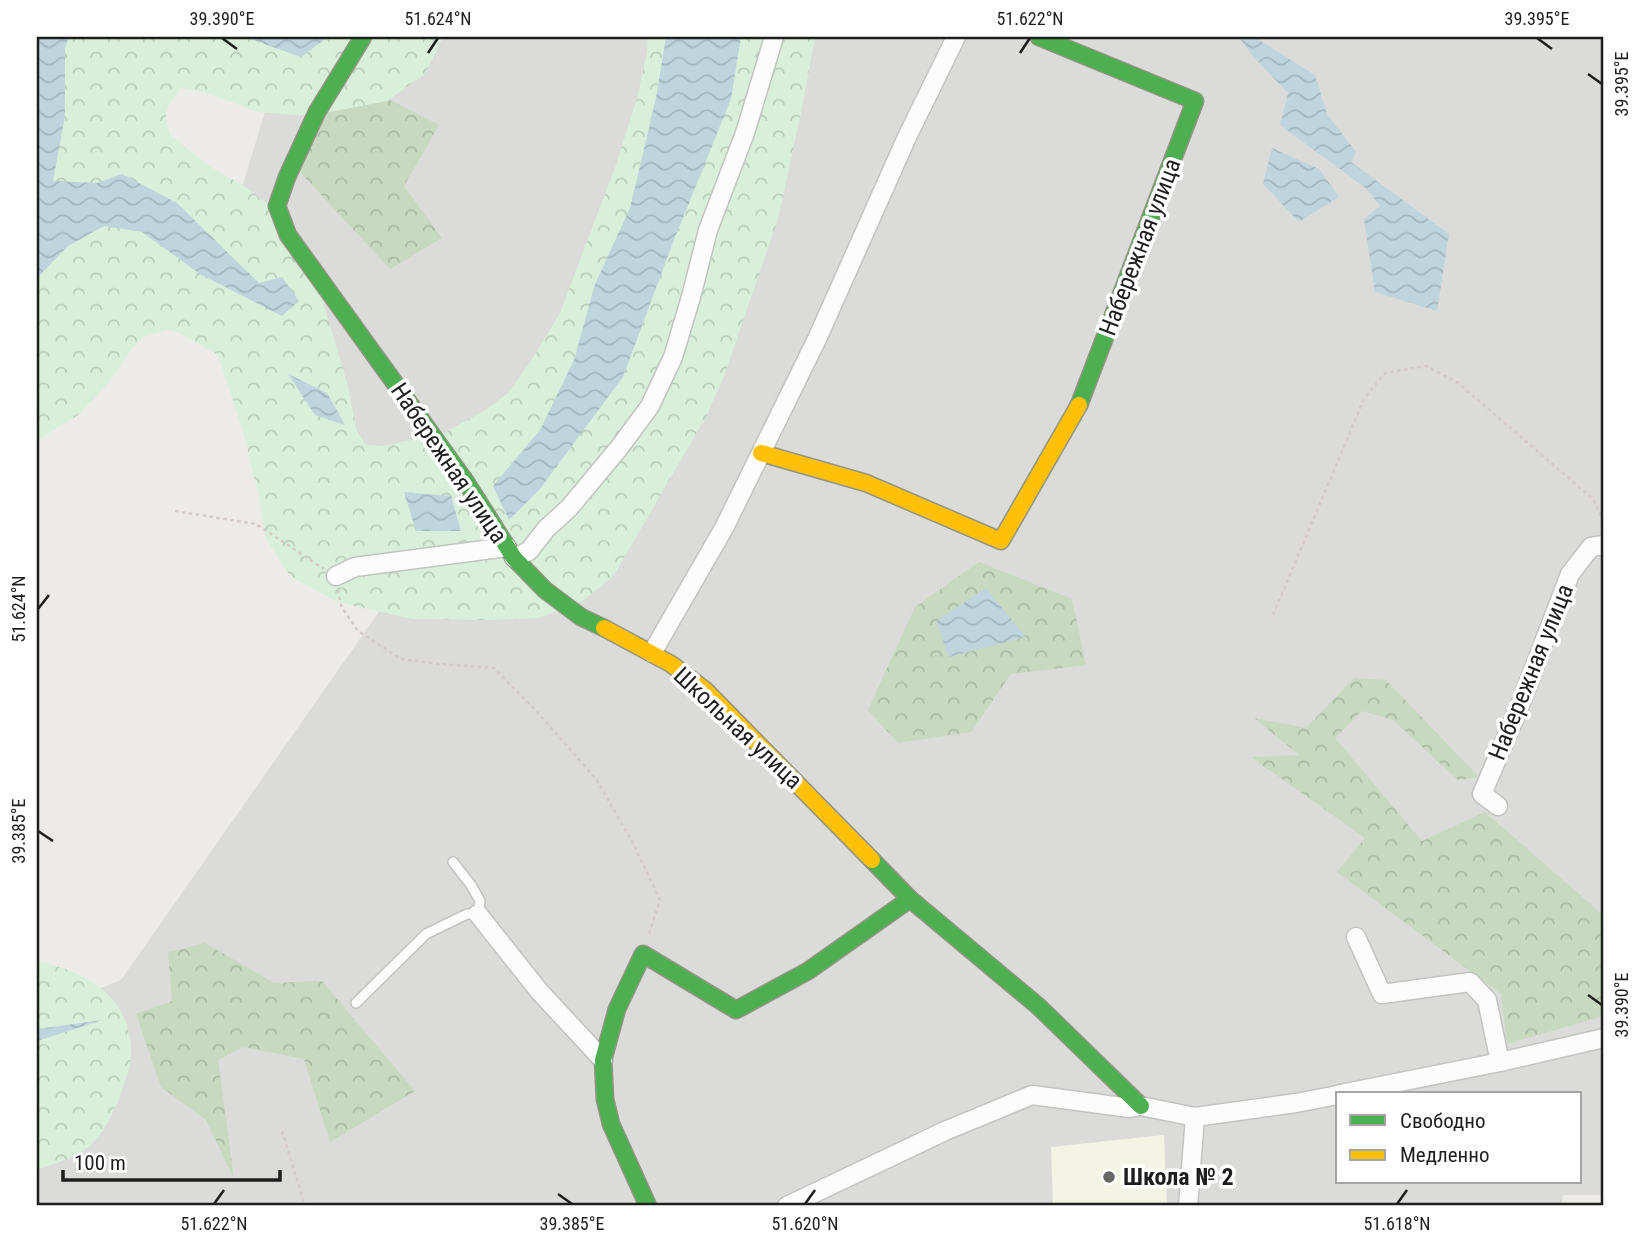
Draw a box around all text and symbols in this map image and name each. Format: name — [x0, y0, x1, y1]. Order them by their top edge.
text: 39.390°E — [190, 8, 254, 29]
text: 51.624°N — [404, 8, 472, 29]
text: 51.622°N — [996, 8, 1064, 29]
text: 39.395°E — [1505, 8, 1569, 29]
text: 39.395°E — [1611, 52, 1632, 116]
street label: Набережная улица — [1093, 155, 1187, 339]
street label: Набережная улица — [385, 378, 513, 548]
text: 51.624°N — [8, 575, 29, 643]
street label: Набережная улица — [1483, 580, 1579, 764]
street label: Школьная улица — [668, 661, 808, 795]
text: 39.385°E — [8, 799, 29, 863]
text: 39.390°E — [1611, 973, 1632, 1037]
legend — [1336, 1092, 1582, 1184]
text: Свободно — [1400, 1109, 1486, 1133]
scale bar — [63, 1138, 280, 1182]
text: Медленно — [1400, 1143, 1489, 1167]
text: 100 m — [74, 1151, 126, 1175]
place label: Школа № 2 — [1123, 1163, 1234, 1191]
marker: Школа № 2 — [1101, 1169, 1117, 1185]
text: 51.622°N — [180, 1213, 248, 1234]
text: 39.385°E — [540, 1213, 604, 1234]
text: 51.620°N — [771, 1213, 839, 1234]
text: 51.618°N — [1363, 1213, 1431, 1234]

